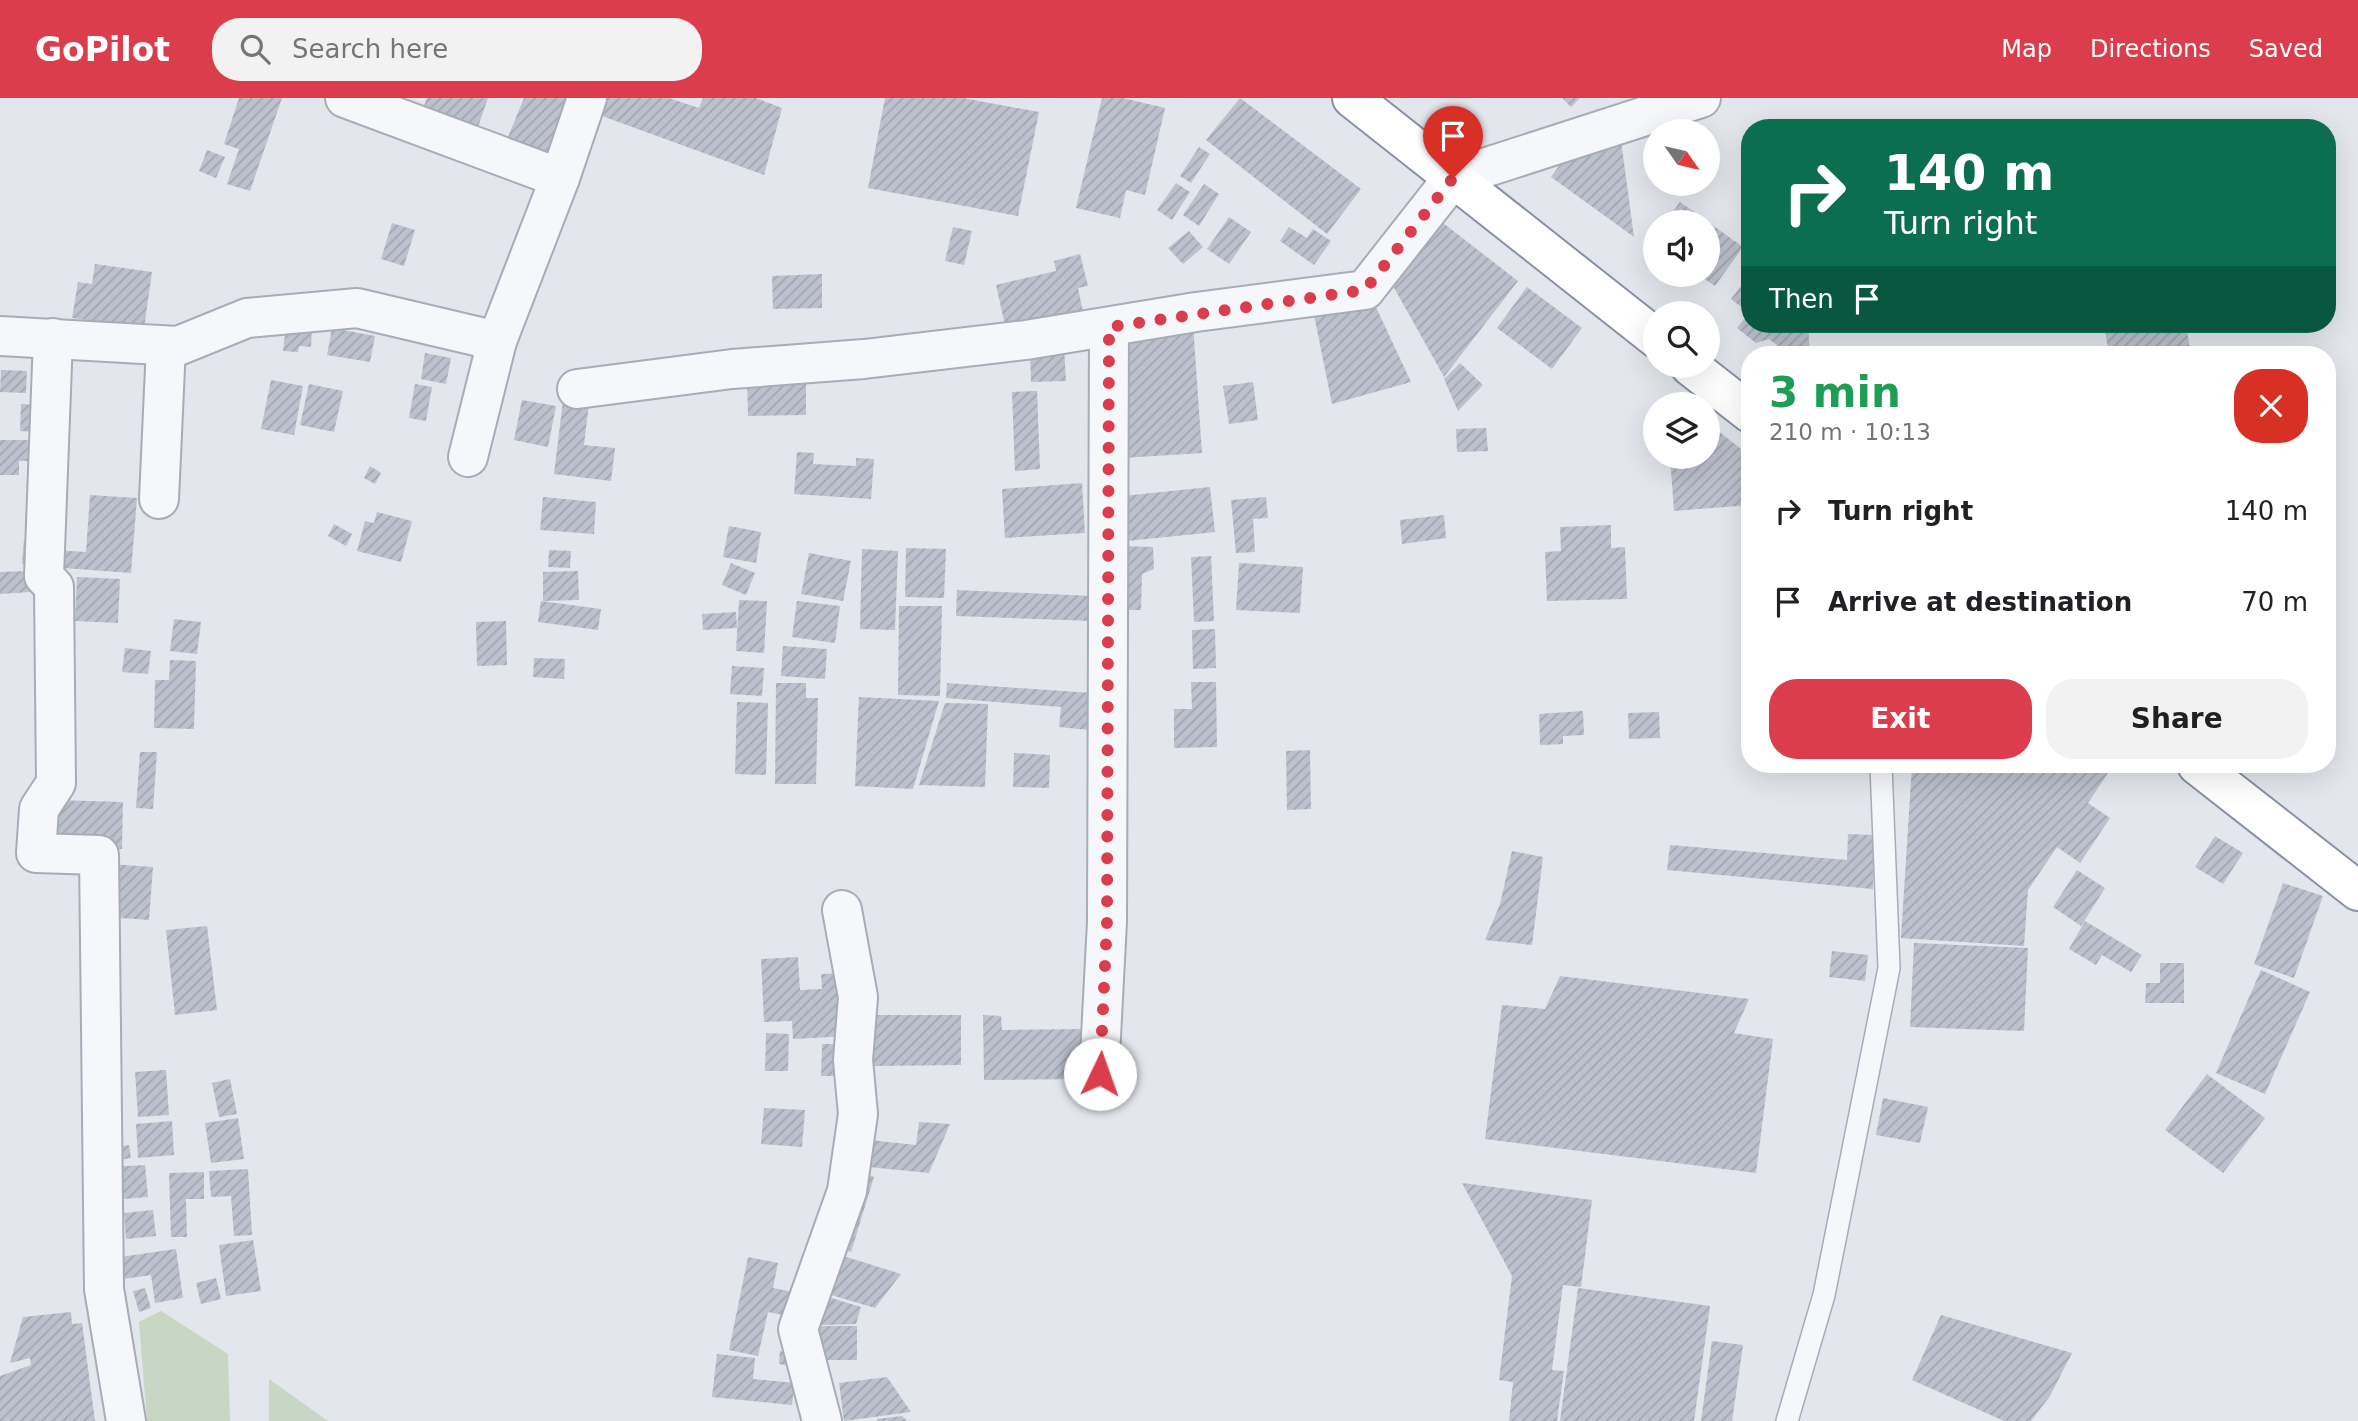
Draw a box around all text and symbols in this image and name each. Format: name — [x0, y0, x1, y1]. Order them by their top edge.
search box — [212, 18, 702, 81]
text: GoPilot — [35, 30, 170, 69]
icon: search — [236, 30, 274, 68]
text: Search here — [292, 34, 448, 64]
text: Map — [2001, 35, 2052, 63]
text: Directions — [2090, 35, 2211, 63]
text: Saved — [2249, 35, 2323, 63]
pin — [1423, 106, 1483, 178]
icon: arrive — [1434, 117, 1472, 155]
north arrow — [1643, 119, 1720, 196]
map controls — [1643, 119, 1720, 469]
text: 140 m — [1884, 145, 2054, 202]
icon: right — [1769, 147, 1860, 238]
text: Turn right — [1884, 204, 2037, 242]
button: sound — [1643, 210, 1720, 287]
icon: arrive — [1848, 280, 1886, 318]
text: Then — [1769, 284, 1834, 314]
button: search — [1643, 301, 1720, 378]
text: 3 min — [1769, 368, 1901, 417]
button: close — [2234, 369, 2308, 443]
button: layers — [1643, 392, 1720, 469]
text: 210 m · 10:13 — [1769, 419, 1931, 445]
icon: right — [1769, 492, 1807, 530]
text: Turn right — [1828, 496, 1973, 526]
text: 140 m — [2225, 496, 2308, 526]
icon: arrive — [1769, 583, 1807, 621]
text: Arrive at destination — [1828, 587, 2132, 617]
text: 70 m — [2241, 587, 2308, 617]
button: Exit — [1769, 679, 2032, 759]
button: Share — [2046, 679, 2308, 759]
position arrow — [1063, 1037, 1137, 1111]

